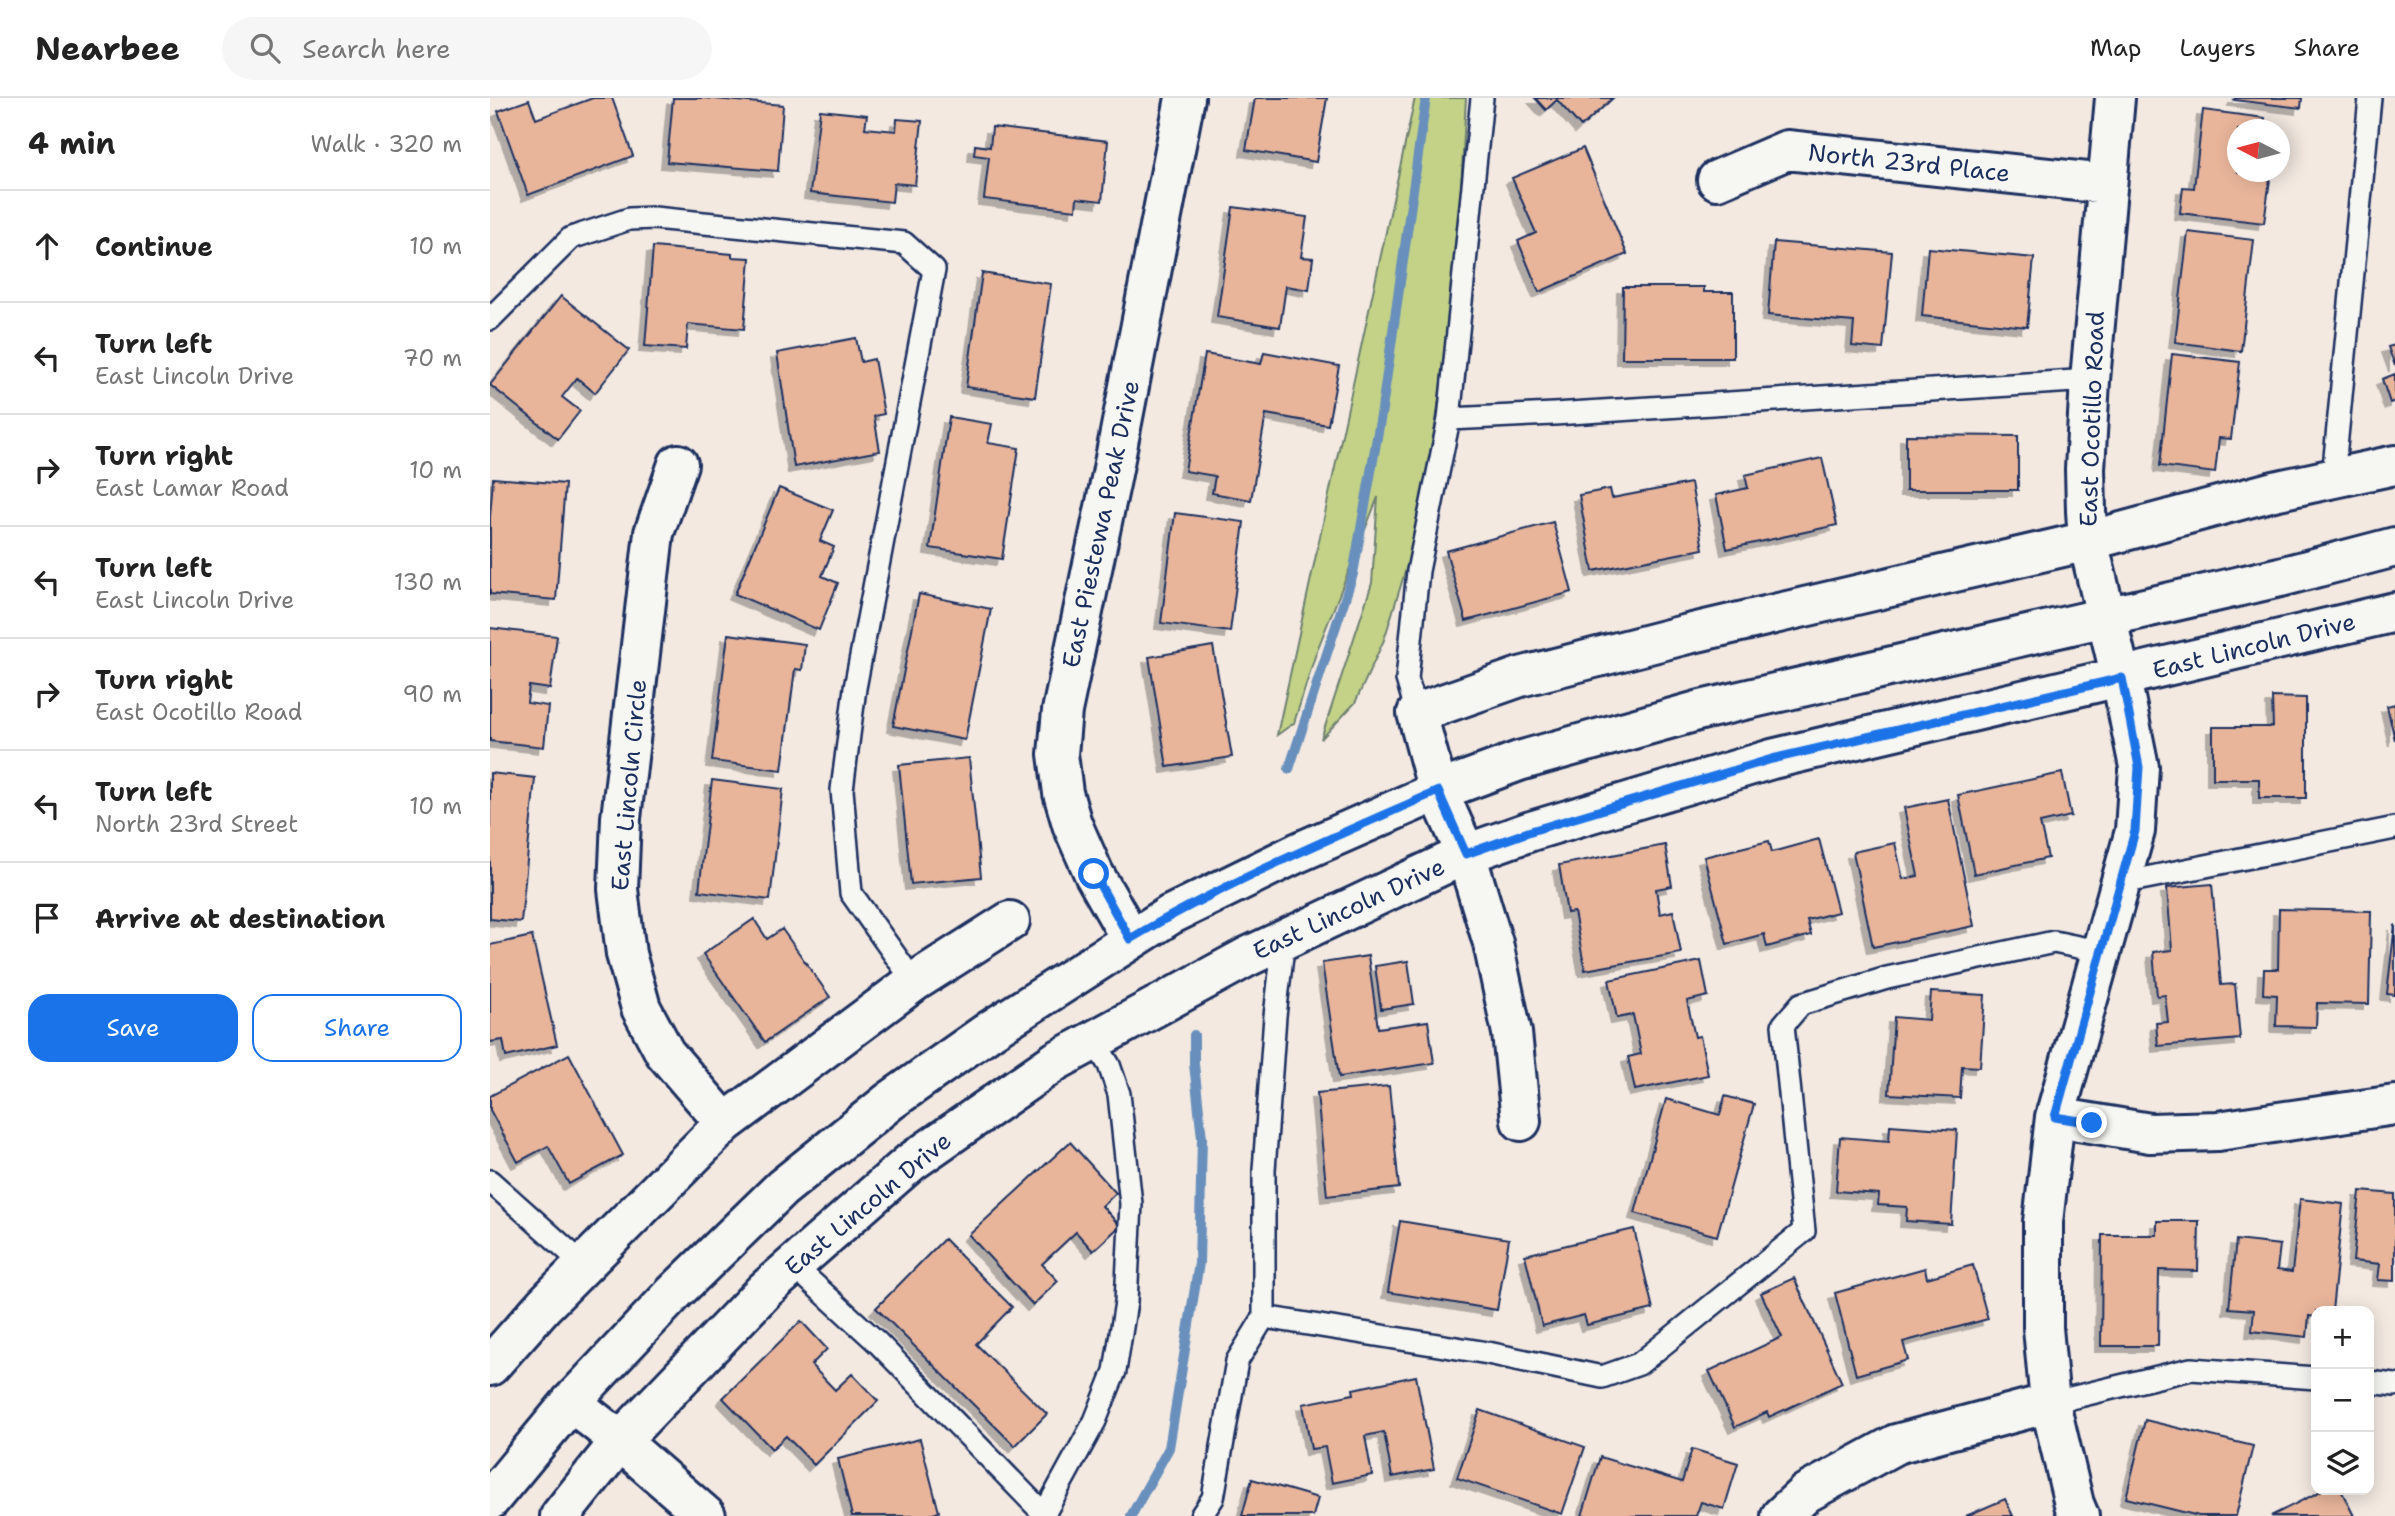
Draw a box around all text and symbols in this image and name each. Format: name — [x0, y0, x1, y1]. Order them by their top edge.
search box — [222, 17, 712, 80]
text: Nearbee — [35, 26, 180, 71]
icon: search — [246, 29, 284, 67]
text: Search here — [302, 31, 451, 66]
text: Map — [2090, 32, 2141, 64]
text: Layers — [2179, 32, 2256, 64]
text: Share — [2294, 32, 2360, 64]
north arrow — [2227, 119, 2290, 182]
text: 4 min — [28, 123, 115, 164]
text: Walk · 320 m — [311, 129, 462, 159]
street label: North 23rd Place — [1806, 136, 2012, 190]
icon: ahead — [28, 227, 66, 265]
text: Continue — [95, 229, 213, 264]
text: 10 m — [409, 231, 462, 261]
street label: East Ocotillo Road — [2072, 310, 2112, 528]
text: Turn left — [95, 326, 212, 361]
icon: left — [28, 339, 66, 377]
text: 70 m — [403, 343, 462, 373]
text: East Lincoln Drive — [95, 361, 294, 391]
street label: East Piestewa Peak Drive — [1055, 377, 1147, 671]
text: Turn right — [95, 438, 233, 473]
icon: right — [28, 451, 66, 489]
text: 10 m — [409, 455, 462, 485]
text: East Lamar Road — [95, 473, 289, 503]
text: Turn left — [95, 550, 212, 585]
icon: left — [28, 563, 66, 601]
text: 130 m — [394, 567, 462, 597]
text: East Lincoln Drive — [95, 585, 294, 615]
street label: East Lincoln Drive — [2149, 605, 2359, 687]
text: Turn right — [95, 662, 233, 697]
icon: right — [28, 675, 66, 713]
street label: East Lincoln Circle — [604, 678, 654, 892]
text: 90 m — [402, 679, 462, 709]
text: East Ocotillo Road — [95, 697, 302, 727]
text: Turn left — [95, 774, 212, 809]
icon: left — [28, 787, 66, 825]
text: 10 m — [409, 791, 462, 821]
text: North 23rd Street — [95, 809, 298, 839]
street label: East Lincoln Drive — [1248, 851, 1450, 967]
route start — [1078, 858, 1109, 889]
icon: arrive — [28, 899, 66, 937]
text: Arrive at destination — [95, 901, 385, 936]
button: Save — [28, 994, 238, 1062]
button: Share — [252, 994, 462, 1062]
route end — [2076, 1107, 2107, 1138]
street label: East Lincoln Drive — [778, 1125, 958, 1283]
map controls — [2311, 1306, 2374, 1495]
button: + — [2311, 1306, 2374, 1369]
button: − — [2311, 1369, 2374, 1432]
button: layers — [2311, 1432, 2374, 1495]

